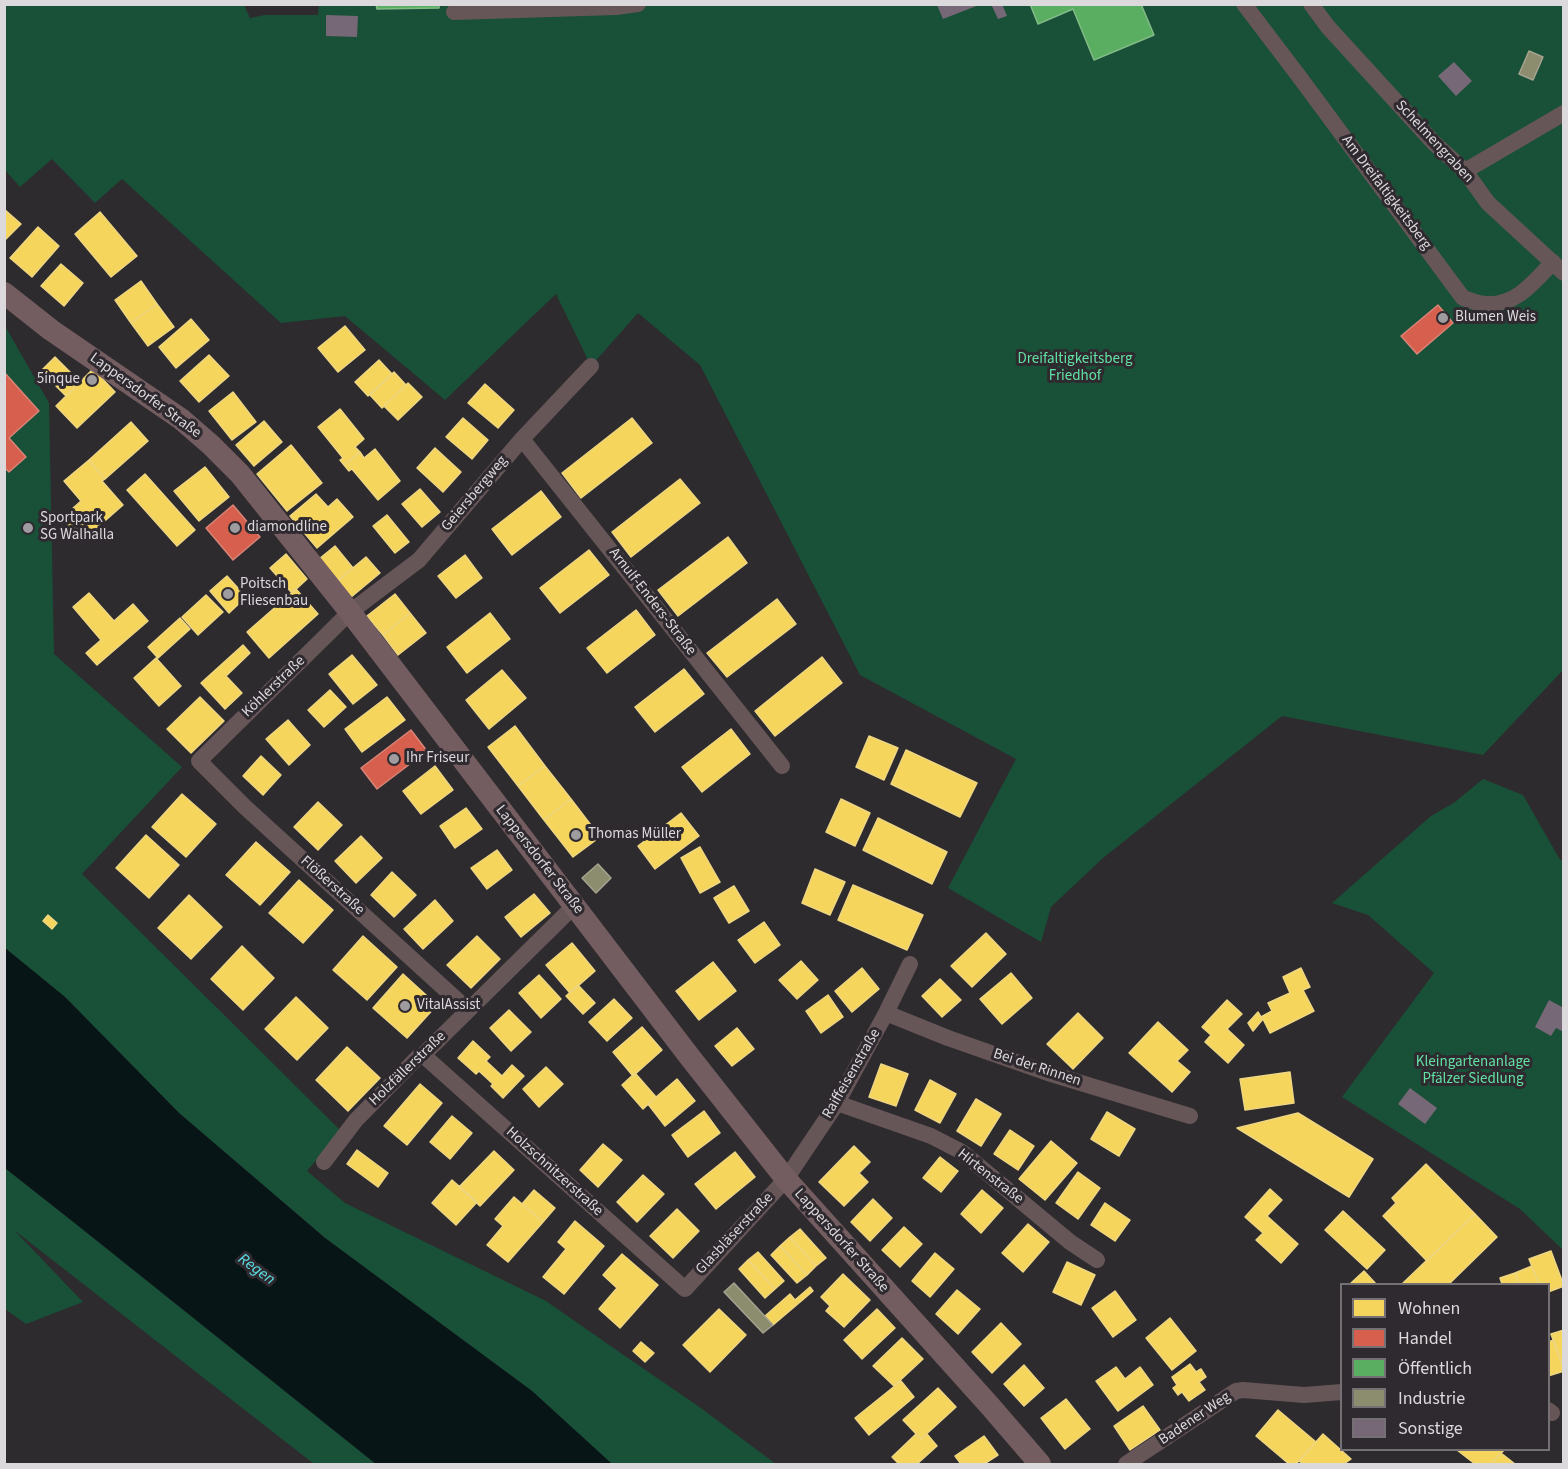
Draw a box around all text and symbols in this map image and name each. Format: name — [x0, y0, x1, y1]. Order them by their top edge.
street label: Schelmengraben — [1391, 97, 1477, 187]
street label: Am Dreifaltigkeitsberg — [1337, 132, 1435, 254]
place label: Blumen Weis — [1455, 309, 1536, 327]
marker: Blumen Weis — [1436, 311, 1450, 325]
street label: Lappersdorfer Straße — [86, 350, 204, 442]
park label: Dreifaltigkeitsberg Friedhof — [1017, 351, 1133, 386]
place label: 5inque — [37, 371, 80, 389]
marker: 5inque — [85, 373, 99, 387]
street label: Geiersbergweg — [438, 453, 512, 535]
place label: Sportpark SG Walhalla — [40, 510, 114, 545]
place label: diamondline — [247, 519, 327, 537]
marker: Sportpark SG Walhalla — [21, 521, 35, 535]
marker: diamondline — [228, 521, 242, 535]
street label: Arnulf-Enders-Straße — [604, 545, 700, 659]
place label: Poitsch Fliesenbau — [240, 576, 308, 611]
marker: Poitsch Fliesenbau — [221, 587, 235, 601]
street label: Köhlerstraße — [239, 652, 309, 722]
place label: Ihr Friseur — [406, 750, 469, 768]
marker: Ihr Friseur — [387, 752, 401, 766]
street label: Lappersdorfer Straße — [491, 802, 587, 918]
place label: Thomas Müller — [588, 826, 681, 844]
marker: Thomas Müller — [569, 828, 583, 842]
street label: Flößerstraße — [296, 852, 368, 920]
place label: VitalAssist — [417, 997, 480, 1015]
marker: VitalAssist — [398, 999, 412, 1013]
street label: Raiffeisenstraße — [819, 1026, 885, 1122]
street label: Holzfällerstraße — [366, 1028, 450, 1110]
street label: Bei der Rinnen — [991, 1045, 1083, 1091]
park label: Kleingartenanlage Pfälzer Siedlung — [1416, 1054, 1530, 1089]
street label: Holzschnitzerstraße — [502, 1124, 606, 1220]
street label: Hirtenstraße — [953, 1146, 1027, 1208]
street label: Lappersdorfer Straße — [790, 1186, 892, 1296]
street label: Glasbläserstraße — [693, 1189, 777, 1279]
water label: Regen — [234, 1250, 278, 1290]
legend — [1340, 1283, 1550, 1451]
text: Wohnen — [1398, 1296, 1460, 1321]
text: Handel — [1398, 1326, 1452, 1351]
text: Öffentlich — [1398, 1356, 1472, 1381]
text: Industrie — [1398, 1386, 1465, 1411]
street label: Badener Weg — [1156, 1388, 1234, 1450]
text: Sonstige — [1398, 1416, 1463, 1441]

